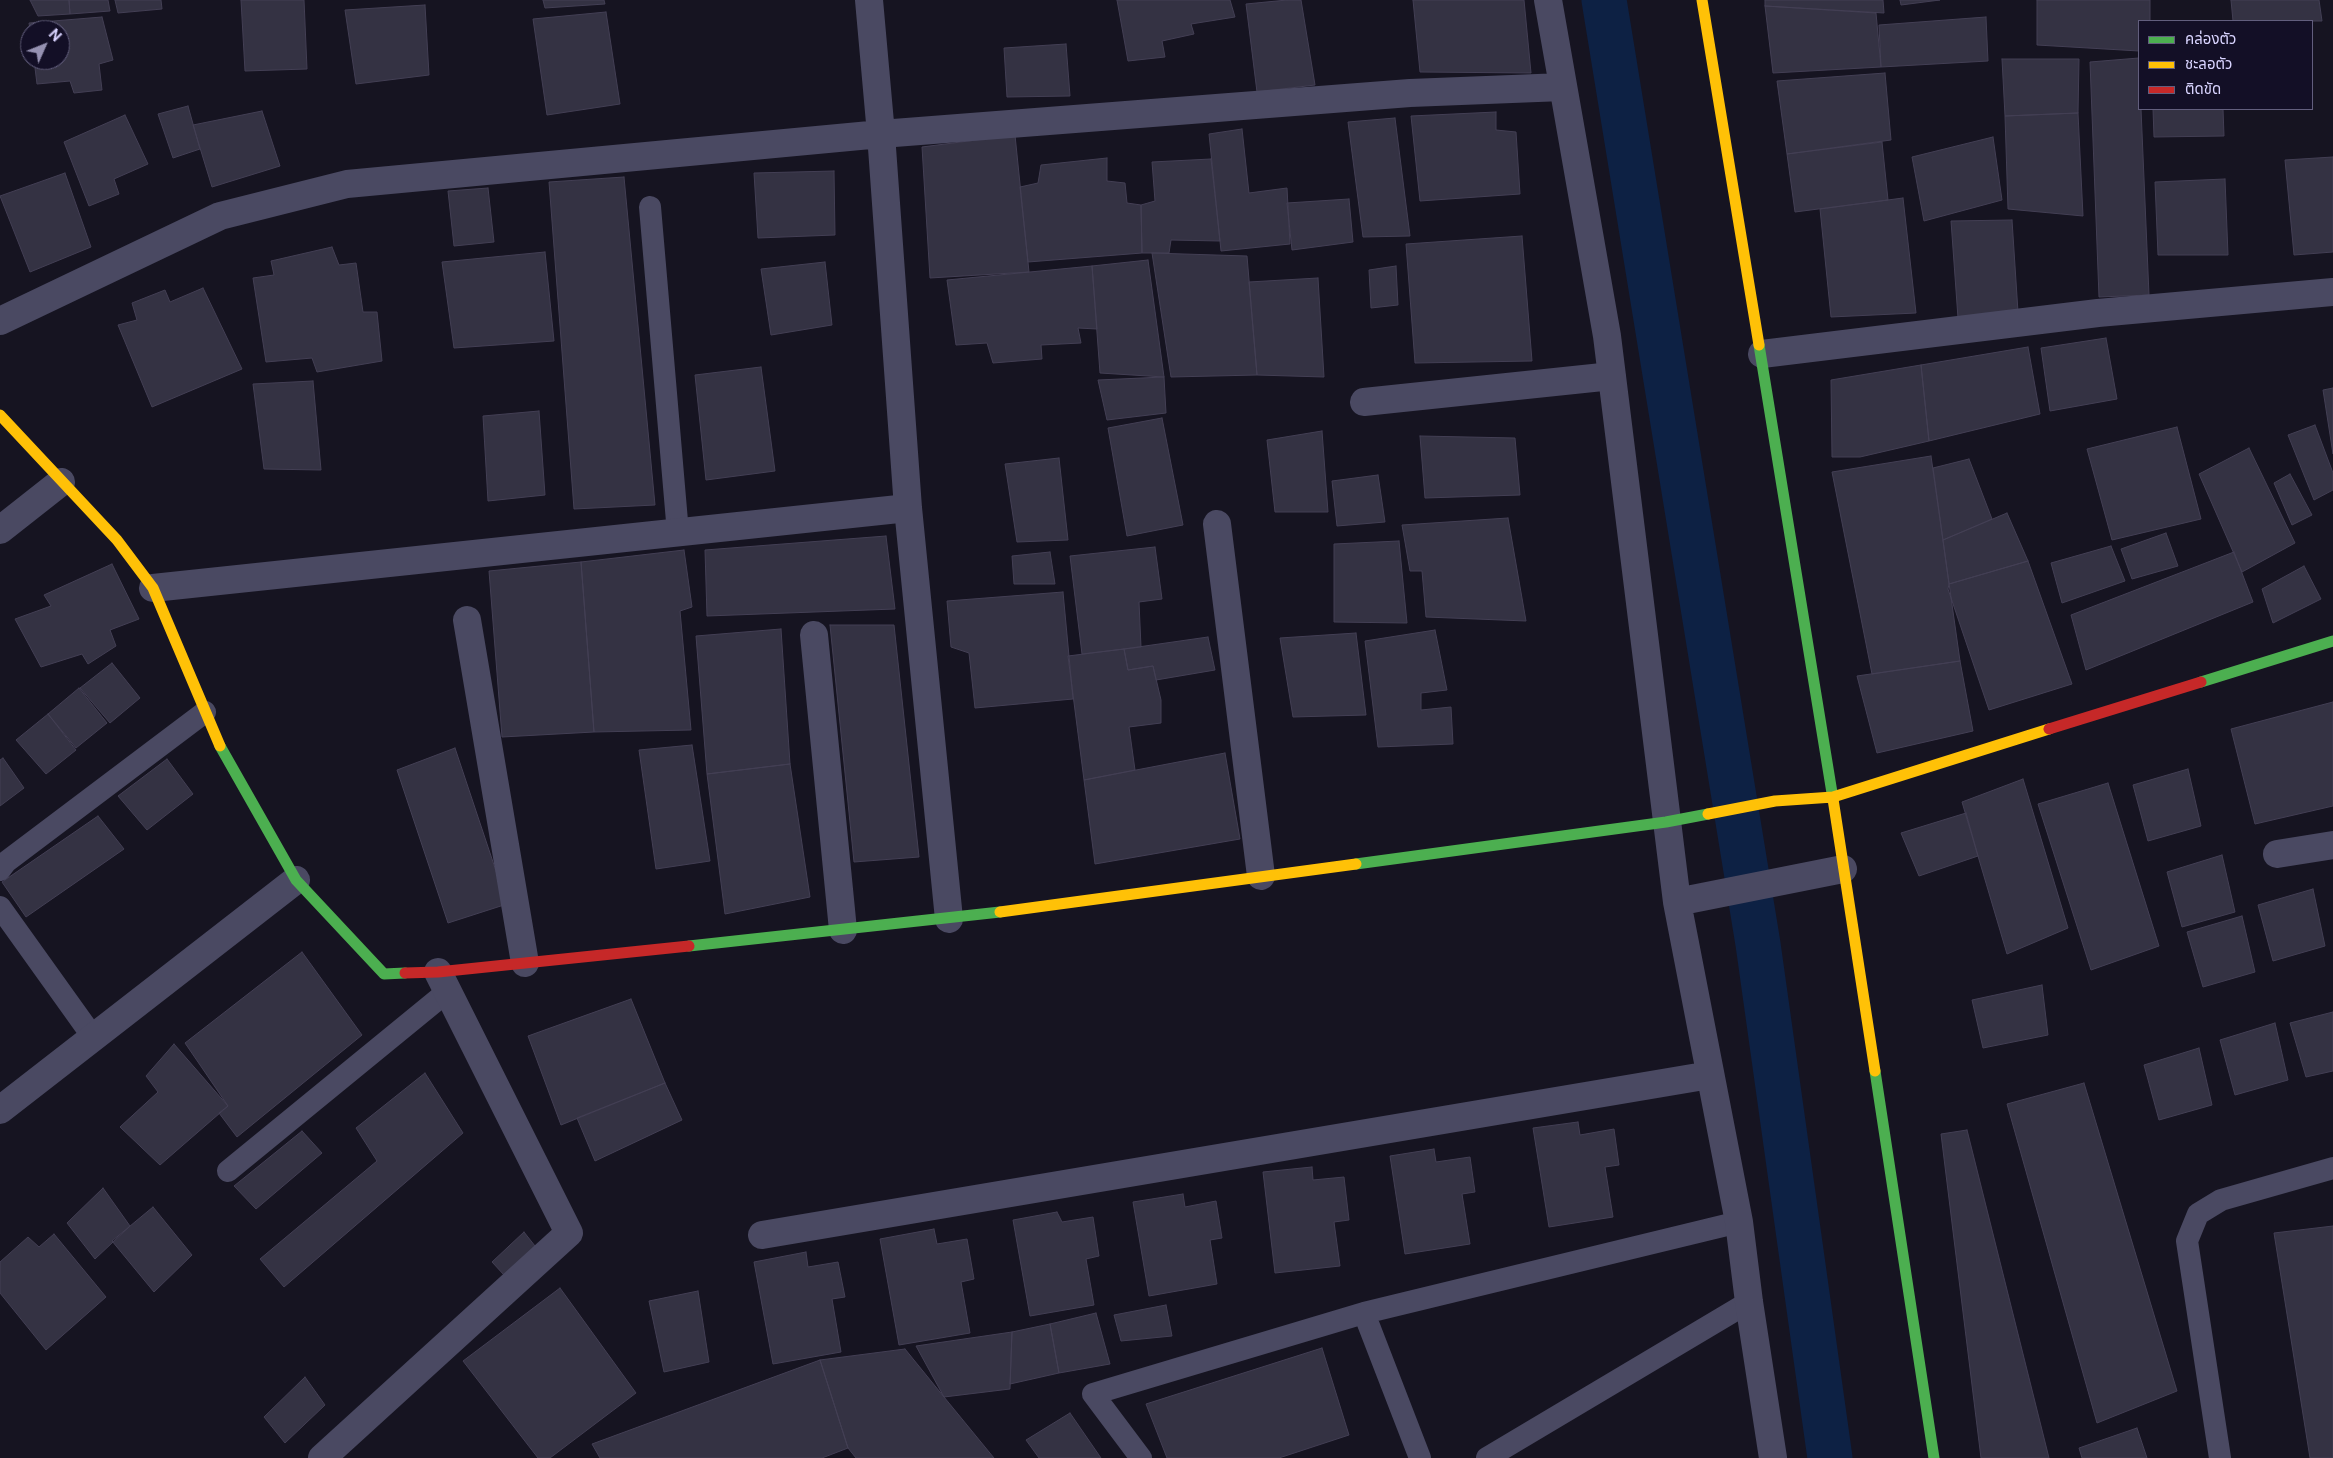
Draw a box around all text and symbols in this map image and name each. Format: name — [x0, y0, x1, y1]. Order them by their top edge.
north arrow — [20, 20, 70, 70]
legend — [2138, 20, 2313, 110]
text: N — [46, 26, 65, 45]
text: คล่องตัว — [2185, 30, 2236, 47]
text: ชะลอตัว — [2185, 55, 2232, 72]
text: ติดขัด — [2185, 80, 2221, 97]

